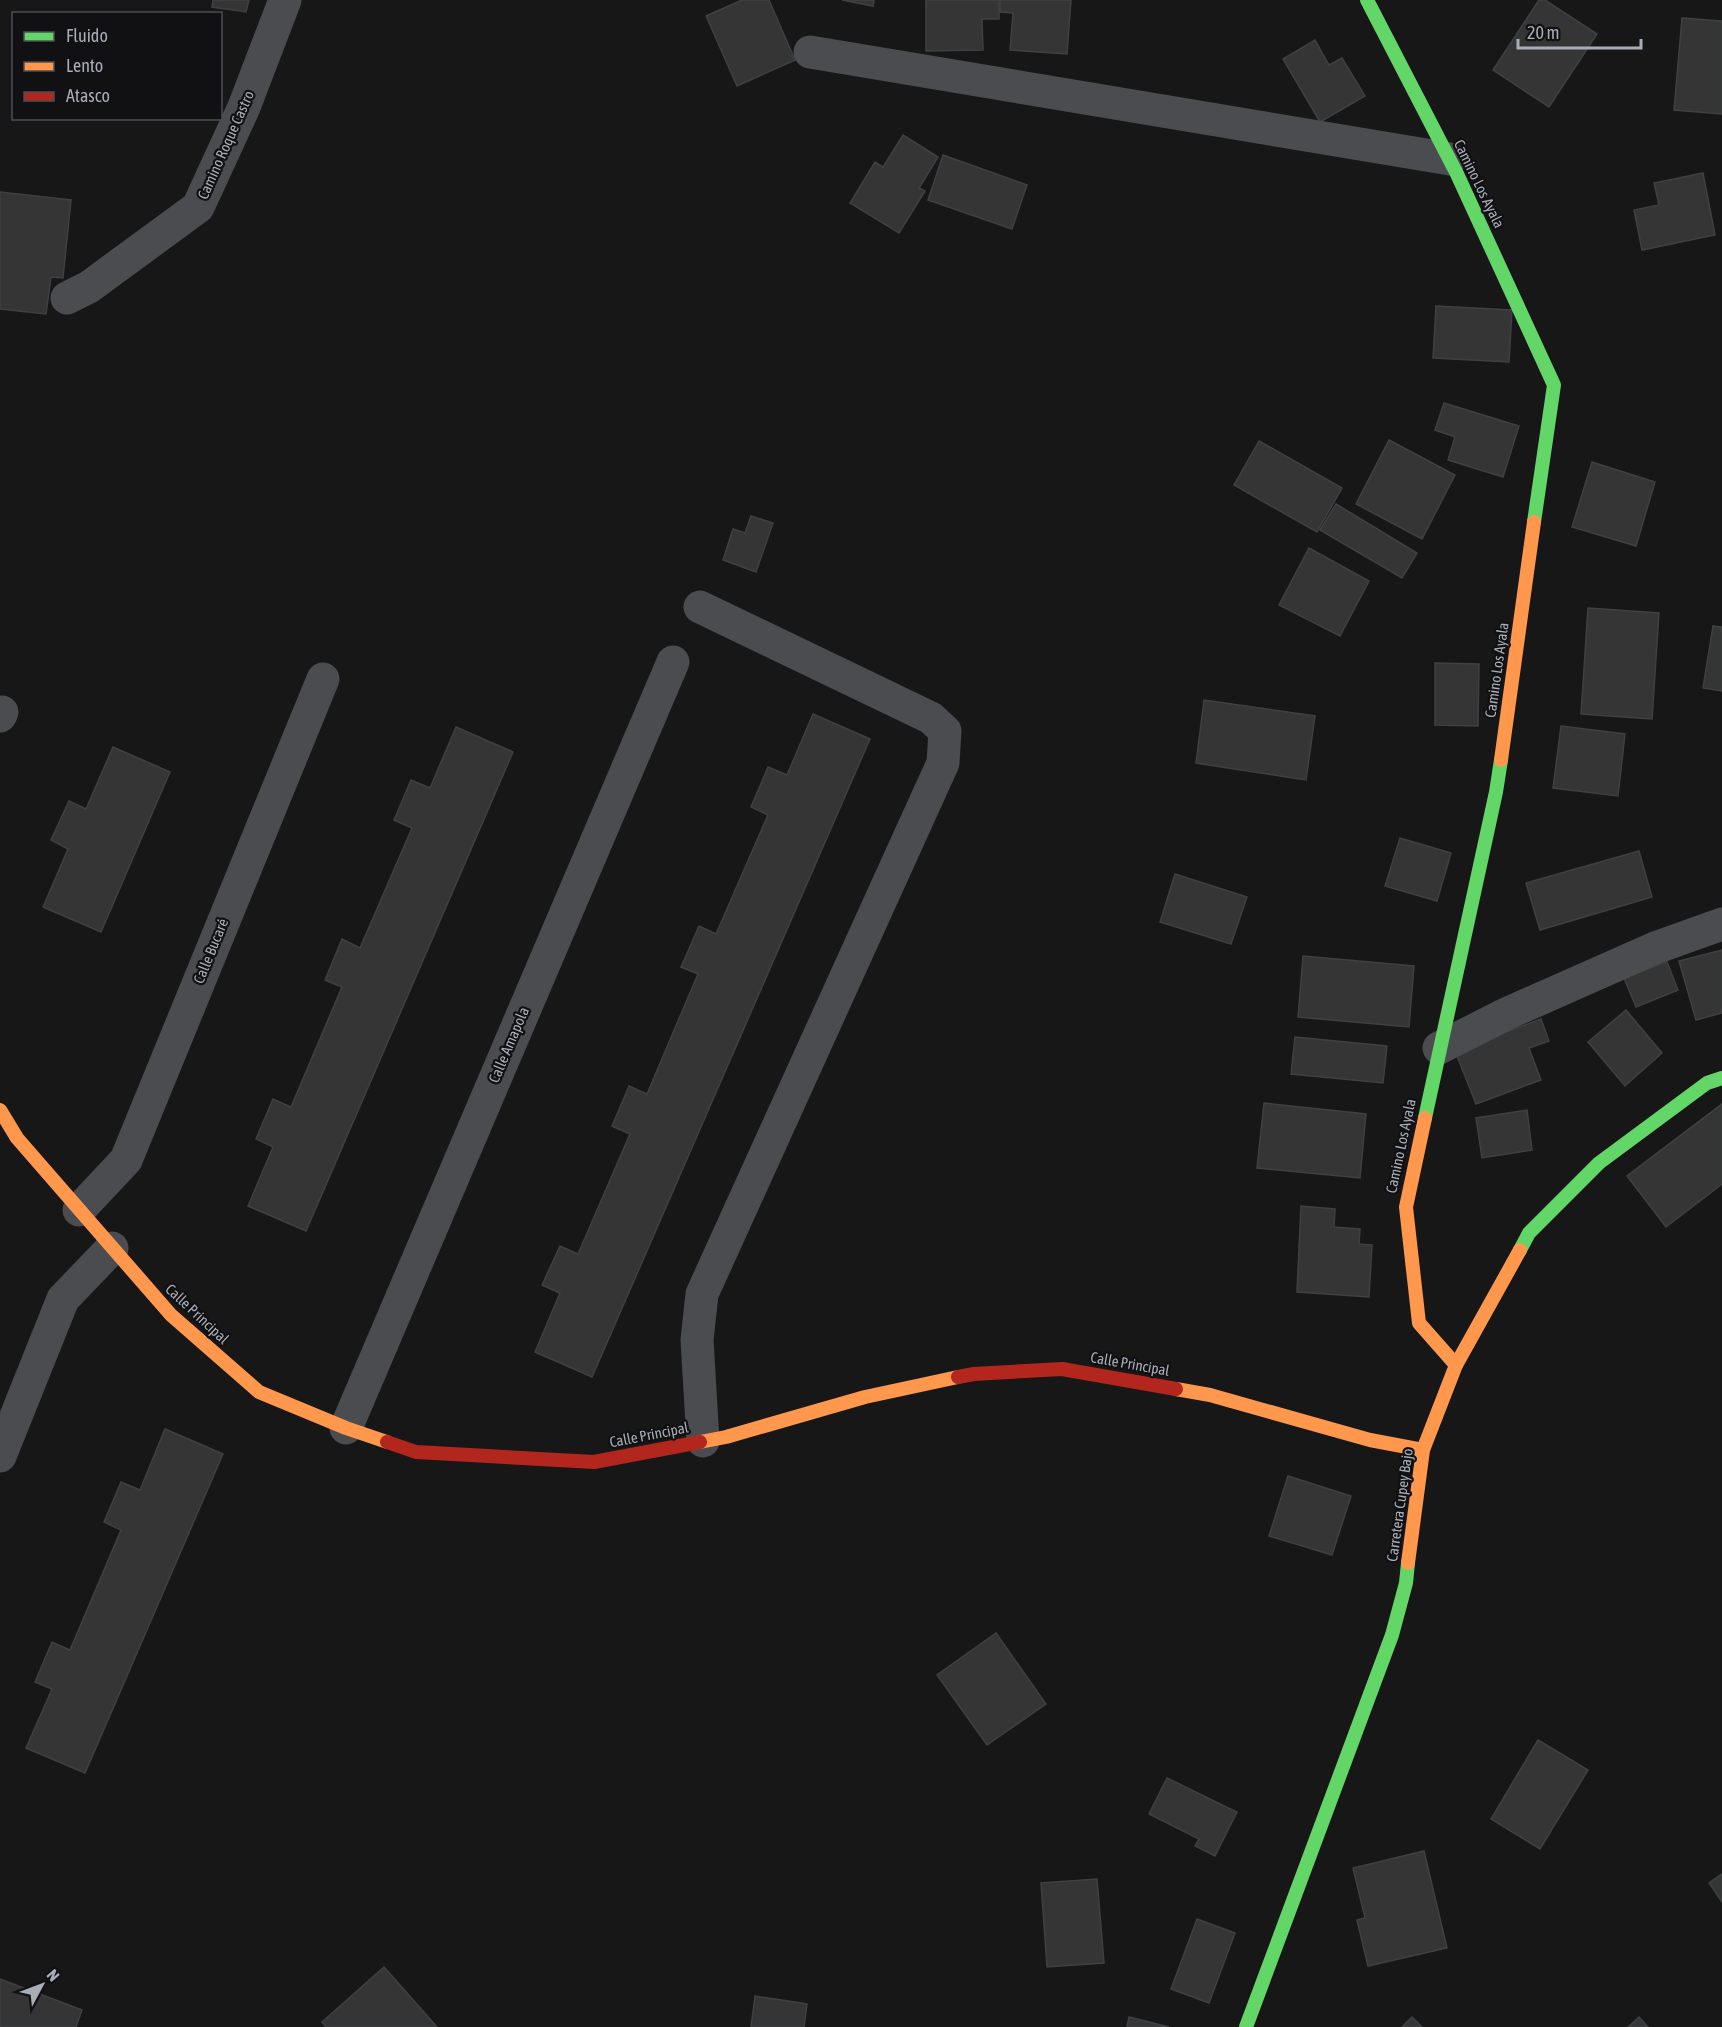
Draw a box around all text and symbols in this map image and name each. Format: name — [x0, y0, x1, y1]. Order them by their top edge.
legend — [12, 12, 222, 120]
scale bar — [1518, 12, 1641, 50]
text: 20 m — [1527, 22, 1559, 43]
text: Fluido — [66, 25, 108, 46]
text: Lento — [66, 55, 103, 76]
text: Atasco — [66, 85, 110, 106]
street label: Camino Roque Castro — [194, 88, 257, 202]
street label: Camino Los Ayala — [1451, 137, 1508, 231]
street label: Camino Los Ayala — [1481, 621, 1512, 719]
street label: Calle Bucaré — [190, 916, 231, 986]
street label: Calle Amapola — [485, 1004, 532, 1085]
street label: Camino Los Ayala — [1382, 1097, 1419, 1195]
street label: Calle Principal — [162, 1280, 232, 1347]
street label: Calle Principal — [1089, 1348, 1171, 1379]
street label: Calle Principal — [608, 1419, 690, 1450]
street label: Carretera Cupey Bajo — [1383, 1447, 1416, 1563]
north arrow — [12, 1955, 72, 2015]
text: N — [43, 1966, 63, 1985]

